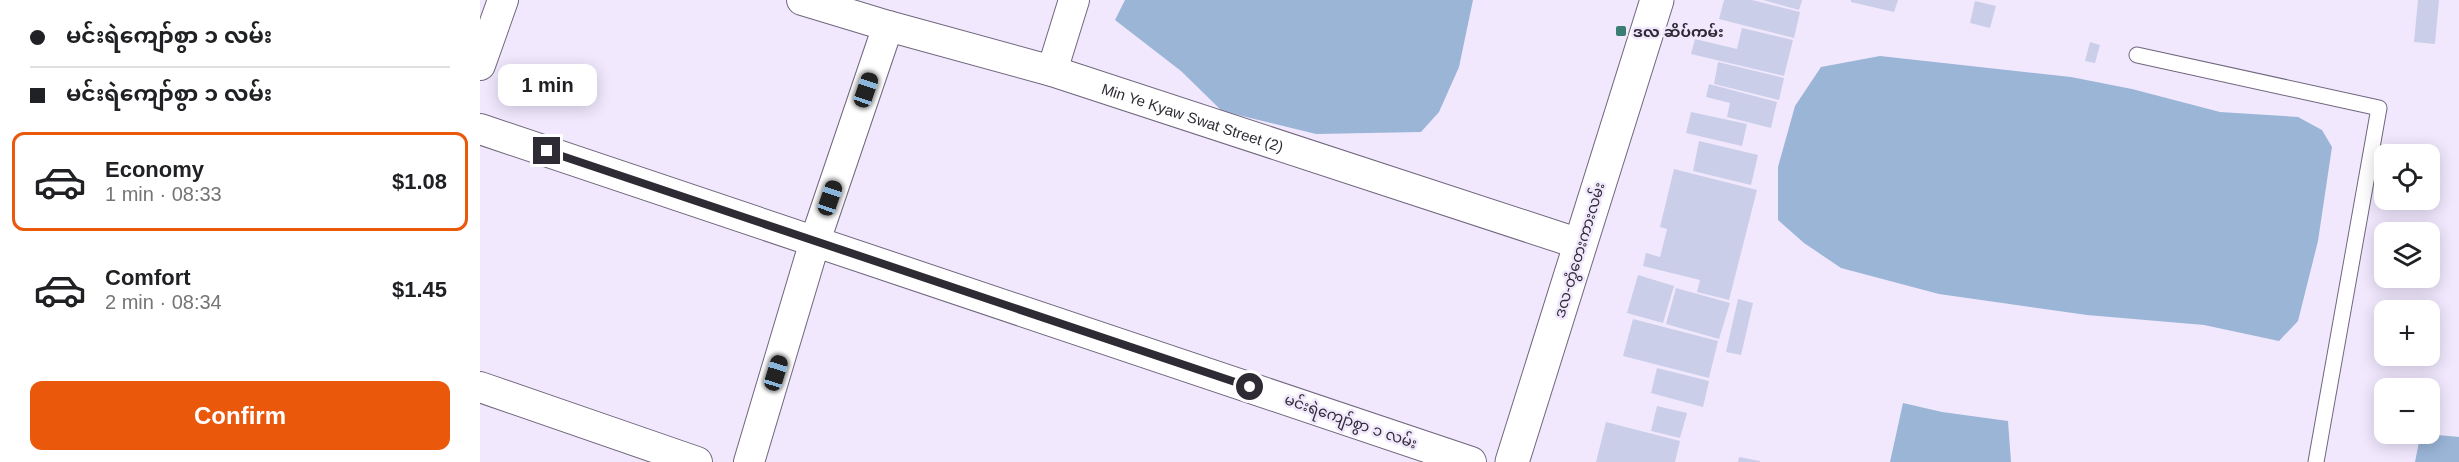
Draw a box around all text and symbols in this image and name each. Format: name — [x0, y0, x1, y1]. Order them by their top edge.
place label: ဒလ ဆိပ်ကမ်း — [1633, 22, 1724, 40]
text: မင်းရဲကျော်စွာ ၁ လမ်း — [66, 23, 272, 48]
marker: ဒလ ဆိပ်ကမ်း — [1614, 24, 1628, 38]
callout: 1 min — [497, 64, 596, 106]
car — [852, 70, 880, 110]
text: 1 min — [521, 74, 574, 96]
street label: Min Ye Kyaw Swat Street (2) — [1100, 79, 1286, 155]
text: မင်းရဲကျော်စွာ ၁ လမ်း — [66, 81, 272, 106]
route end — [533, 137, 560, 164]
map controls — [2374, 144, 2440, 444]
button: locate — [2374, 144, 2440, 210]
icon: car — [33, 155, 87, 209]
text: Economy — [105, 157, 204, 182]
text: $1.08 — [392, 169, 447, 194]
car — [816, 178, 844, 218]
street label: ဒလ-တွံတေးကားလမ်း — [1549, 180, 1611, 321]
text: 1 min · 08:33 — [105, 183, 222, 205]
button: layers — [2374, 222, 2440, 288]
icon: car — [33, 263, 87, 317]
text: Comfort — [105, 265, 191, 290]
text: $1.45 — [392, 277, 447, 302]
text: 2 min · 08:34 — [105, 291, 222, 313]
button: + — [2374, 300, 2440, 366]
car — [762, 353, 790, 393]
route start — [1236, 373, 1263, 400]
button: − — [2374, 378, 2440, 444]
button: Confirm — [30, 381, 450, 450]
street label: မင်းရဲကျော်စွာ ၁ လမ်း — [1281, 389, 1420, 455]

